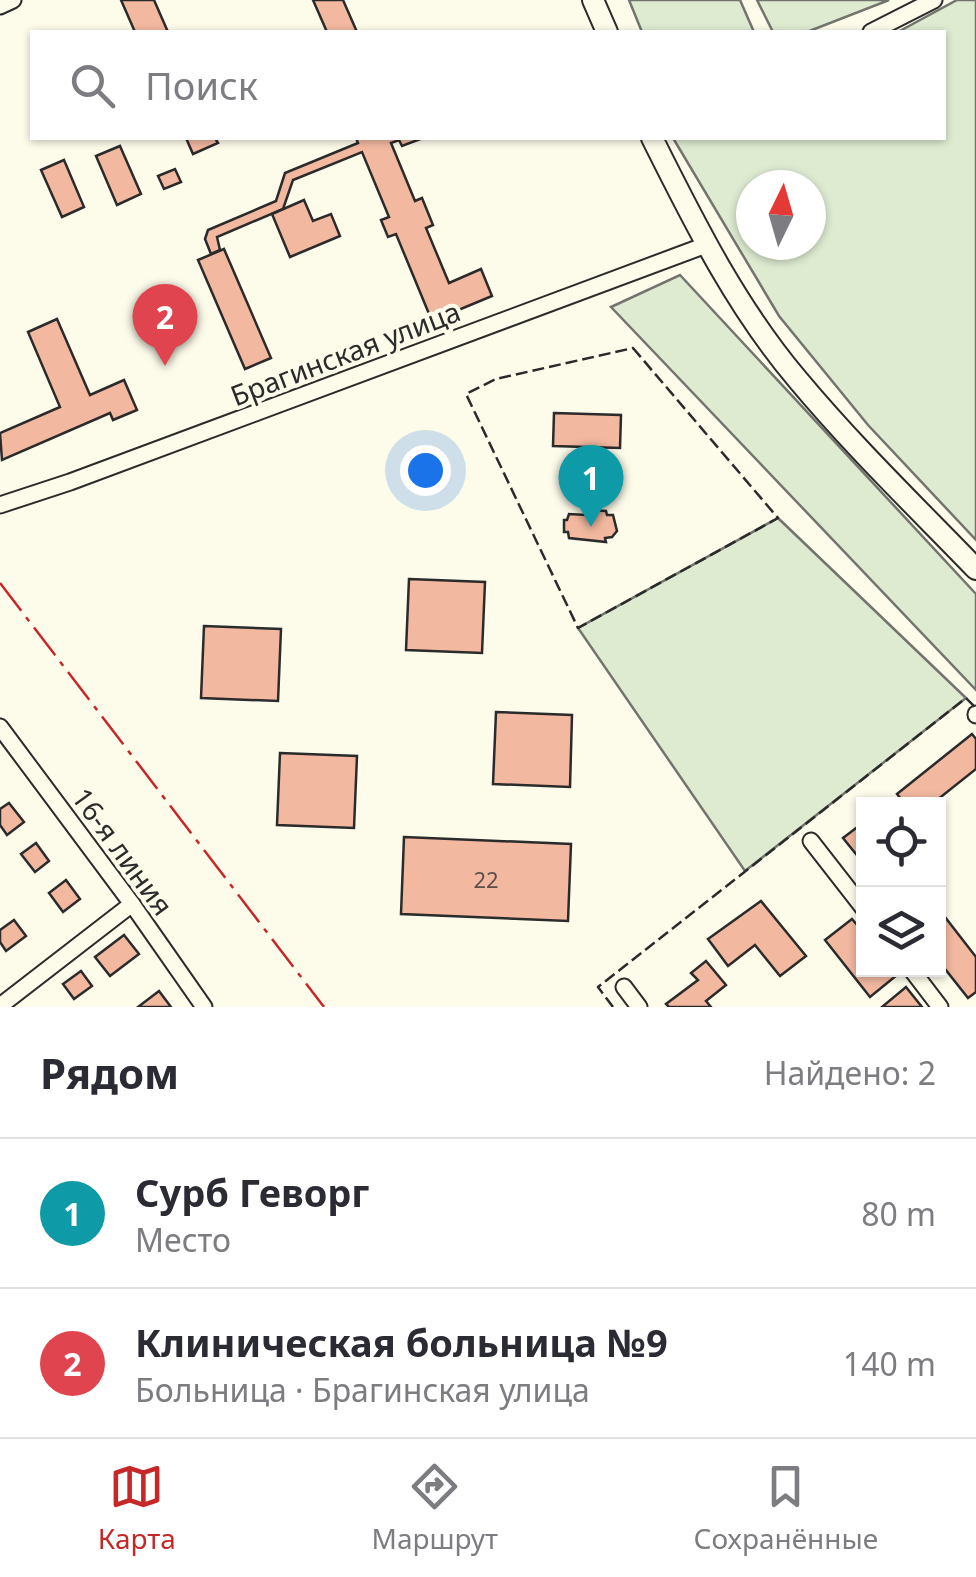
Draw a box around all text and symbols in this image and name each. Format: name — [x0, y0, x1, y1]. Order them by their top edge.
search box — [30, 30, 946, 140]
icon: search — [65, 58, 120, 113]
text: Поиск — [145, 59, 258, 111]
north arrow — [736, 170, 826, 260]
pin: 2 — [132, 284, 198, 366]
street label: Брагинская улица — [225, 292, 465, 414]
pin: 1 — [558, 444, 624, 527]
your location — [400, 445, 451, 496]
street label: 16-я линия — [64, 780, 182, 922]
map controls — [856, 797, 946, 977]
button: locate — [856, 797, 946, 887]
house number: 22 — [473, 864, 499, 894]
button: layers — [856, 887, 946, 977]
text: Рядом — [40, 1044, 179, 1101]
text: Найдено: 2 — [764, 1051, 936, 1094]
text: Сурб Геворг — [135, 1166, 369, 1218]
text: 1 — [63, 1192, 82, 1235]
text: 80 m — [861, 1192, 936, 1235]
text: Место — [135, 1218, 231, 1261]
text: Клиническая больница №9 — [135, 1316, 668, 1368]
text: 2 — [63, 1342, 82, 1385]
text: 140 m — [843, 1342, 936, 1385]
text: Больница · Брагинская улица — [135, 1368, 590, 1411]
tab: Карта — [98, 1459, 176, 1557]
tab: Маршрут — [372, 1459, 498, 1557]
tab: Сохранённые — [694, 1459, 878, 1557]

